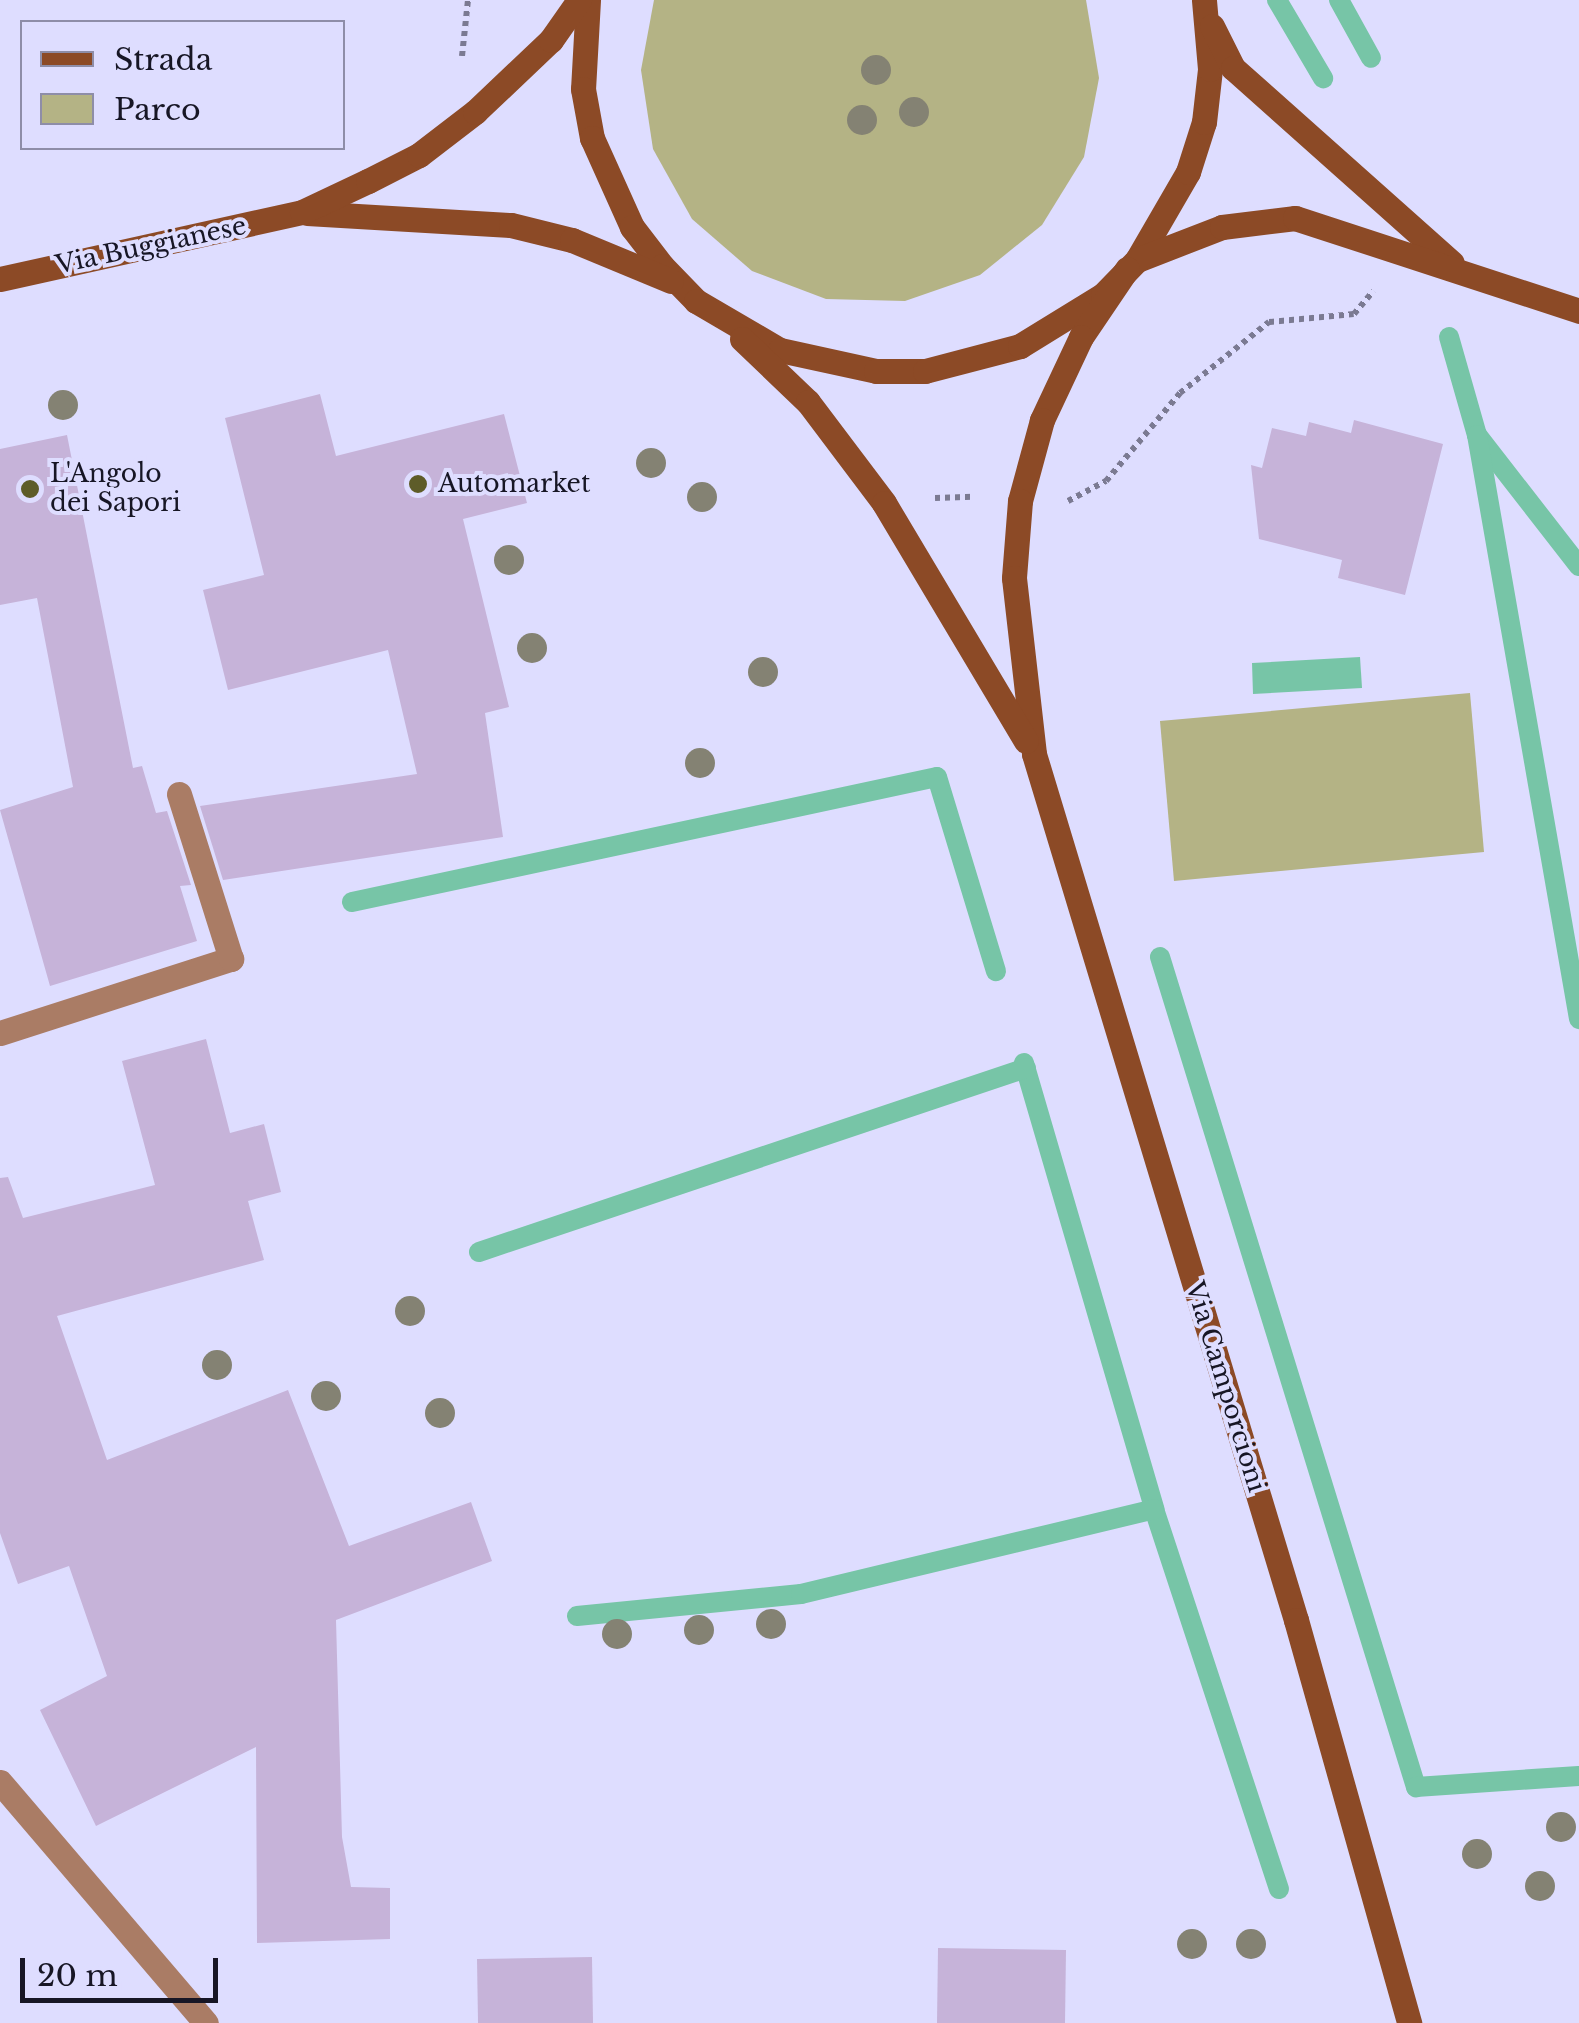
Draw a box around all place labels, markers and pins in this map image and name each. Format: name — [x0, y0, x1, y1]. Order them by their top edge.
place label: L'Angolo dei Sapori — [50, 460, 181, 519]
place label: Automarket — [438, 469, 590, 499]
marker: Automarket — [407, 473, 429, 495]
marker: L'Angolo dei Sapori — [19, 478, 41, 500]

